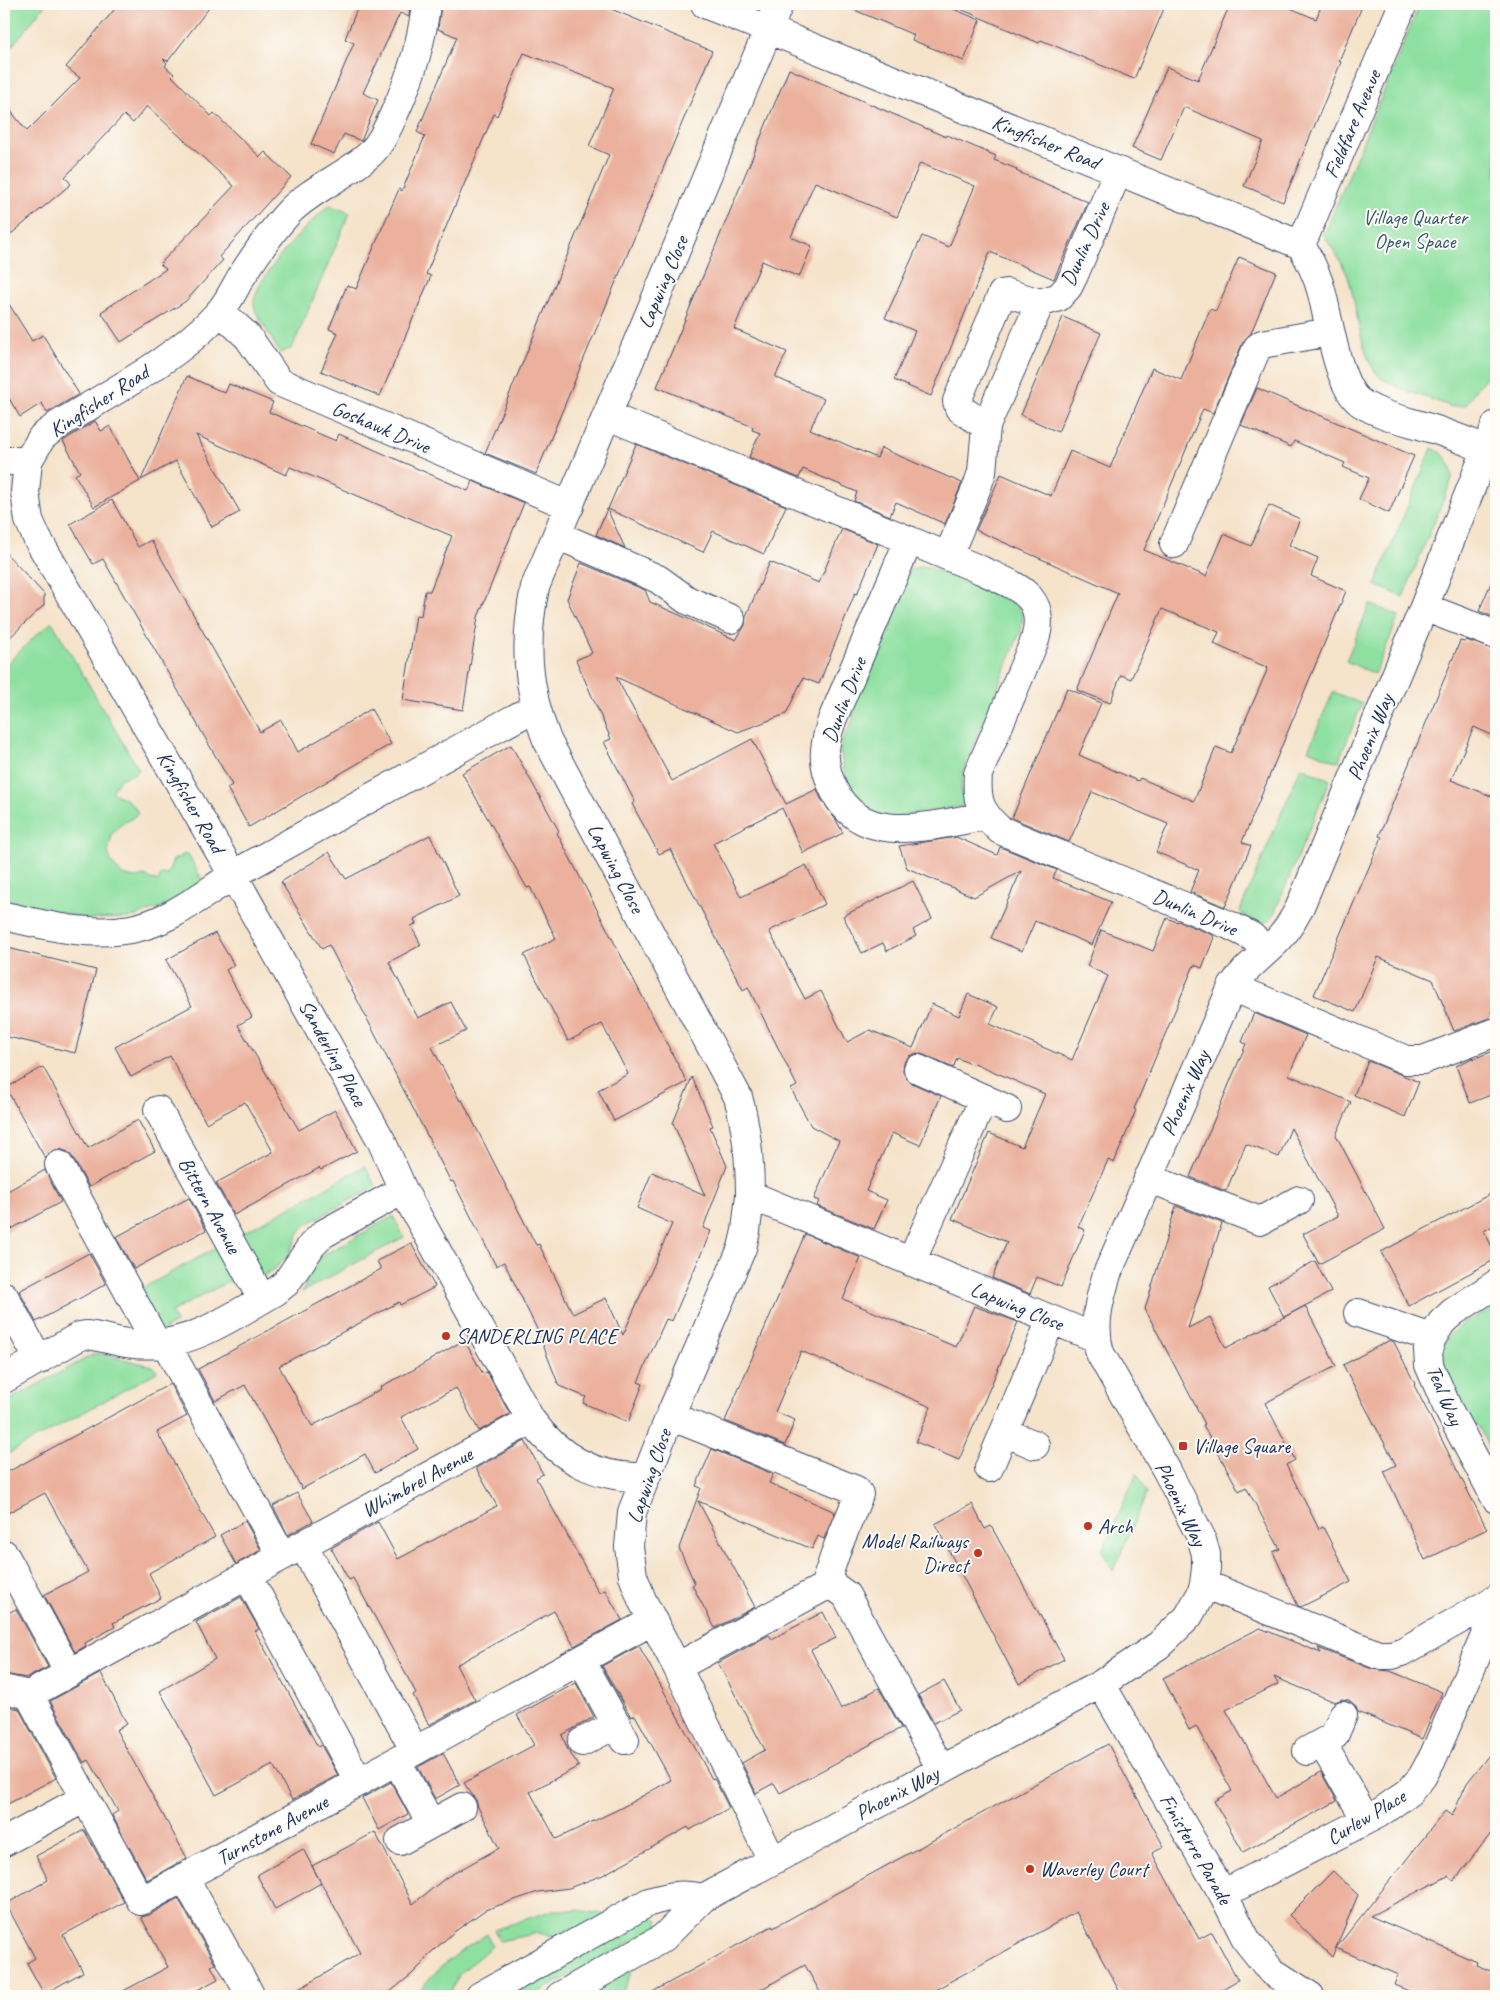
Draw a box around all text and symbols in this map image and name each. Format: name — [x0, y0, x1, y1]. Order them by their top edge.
street label: Fieldfare Avenue — [1318, 64, 1387, 182]
street label: Kingfisher Road — [989, 109, 1106, 176]
street label: Dunlin Drive — [1054, 196, 1117, 290]
park label: Village Quarter Open Space — [1363, 204, 1469, 254]
street label: Lapwing Close — [632, 230, 695, 332]
street label: Kingfisher Road — [44, 358, 156, 443]
street label: Goshawk Drive — [328, 395, 436, 460]
street label: Dunlin Drive — [816, 652, 873, 746]
street label: Phoenix Way — [1341, 688, 1400, 784]
street label: Kingfisher Road — [151, 746, 232, 860]
street label: Lapwing Close — [582, 819, 651, 919]
street label: Dunlin Drive — [1149, 883, 1243, 942]
street label: Sanderling Place — [293, 995, 373, 1112]
street label: Phoenix Way — [1155, 1045, 1216, 1140]
street label: Bittern Avenue — [173, 1152, 248, 1259]
street label: Lapwing Close — [967, 1276, 1069, 1337]
place label: SANDERLING PLACE — [456, 1323, 620, 1349]
marker: SANDERLING PLACE — [440, 1330, 452, 1342]
street label: Teal Way — [1421, 1361, 1470, 1431]
street label: Lapwing Close — [621, 1424, 678, 1526]
place label: Village Square — [1193, 1433, 1291, 1459]
street label: Whimbrel Avenue — [357, 1440, 478, 1523]
marker: Village Square — [1177, 1440, 1189, 1452]
street label: Phoenix Way — [1149, 1458, 1213, 1552]
place label: Arch — [1098, 1513, 1133, 1539]
marker: Arch — [1082, 1520, 1094, 1532]
place label: Model Railways Direct — [862, 1528, 971, 1578]
marker: Model Railways Direct — [972, 1547, 984, 1559]
street label: Phoenix Way — [851, 1759, 945, 1826]
street label: Curlew Place — [1322, 1782, 1412, 1851]
street label: Turnstone Avenue — [212, 1788, 333, 1871]
street label: Finisterre Parade — [1154, 1789, 1239, 1911]
place label: Waverley Court — [1040, 1856, 1150, 1882]
marker: Waverley Court — [1024, 1863, 1036, 1875]

